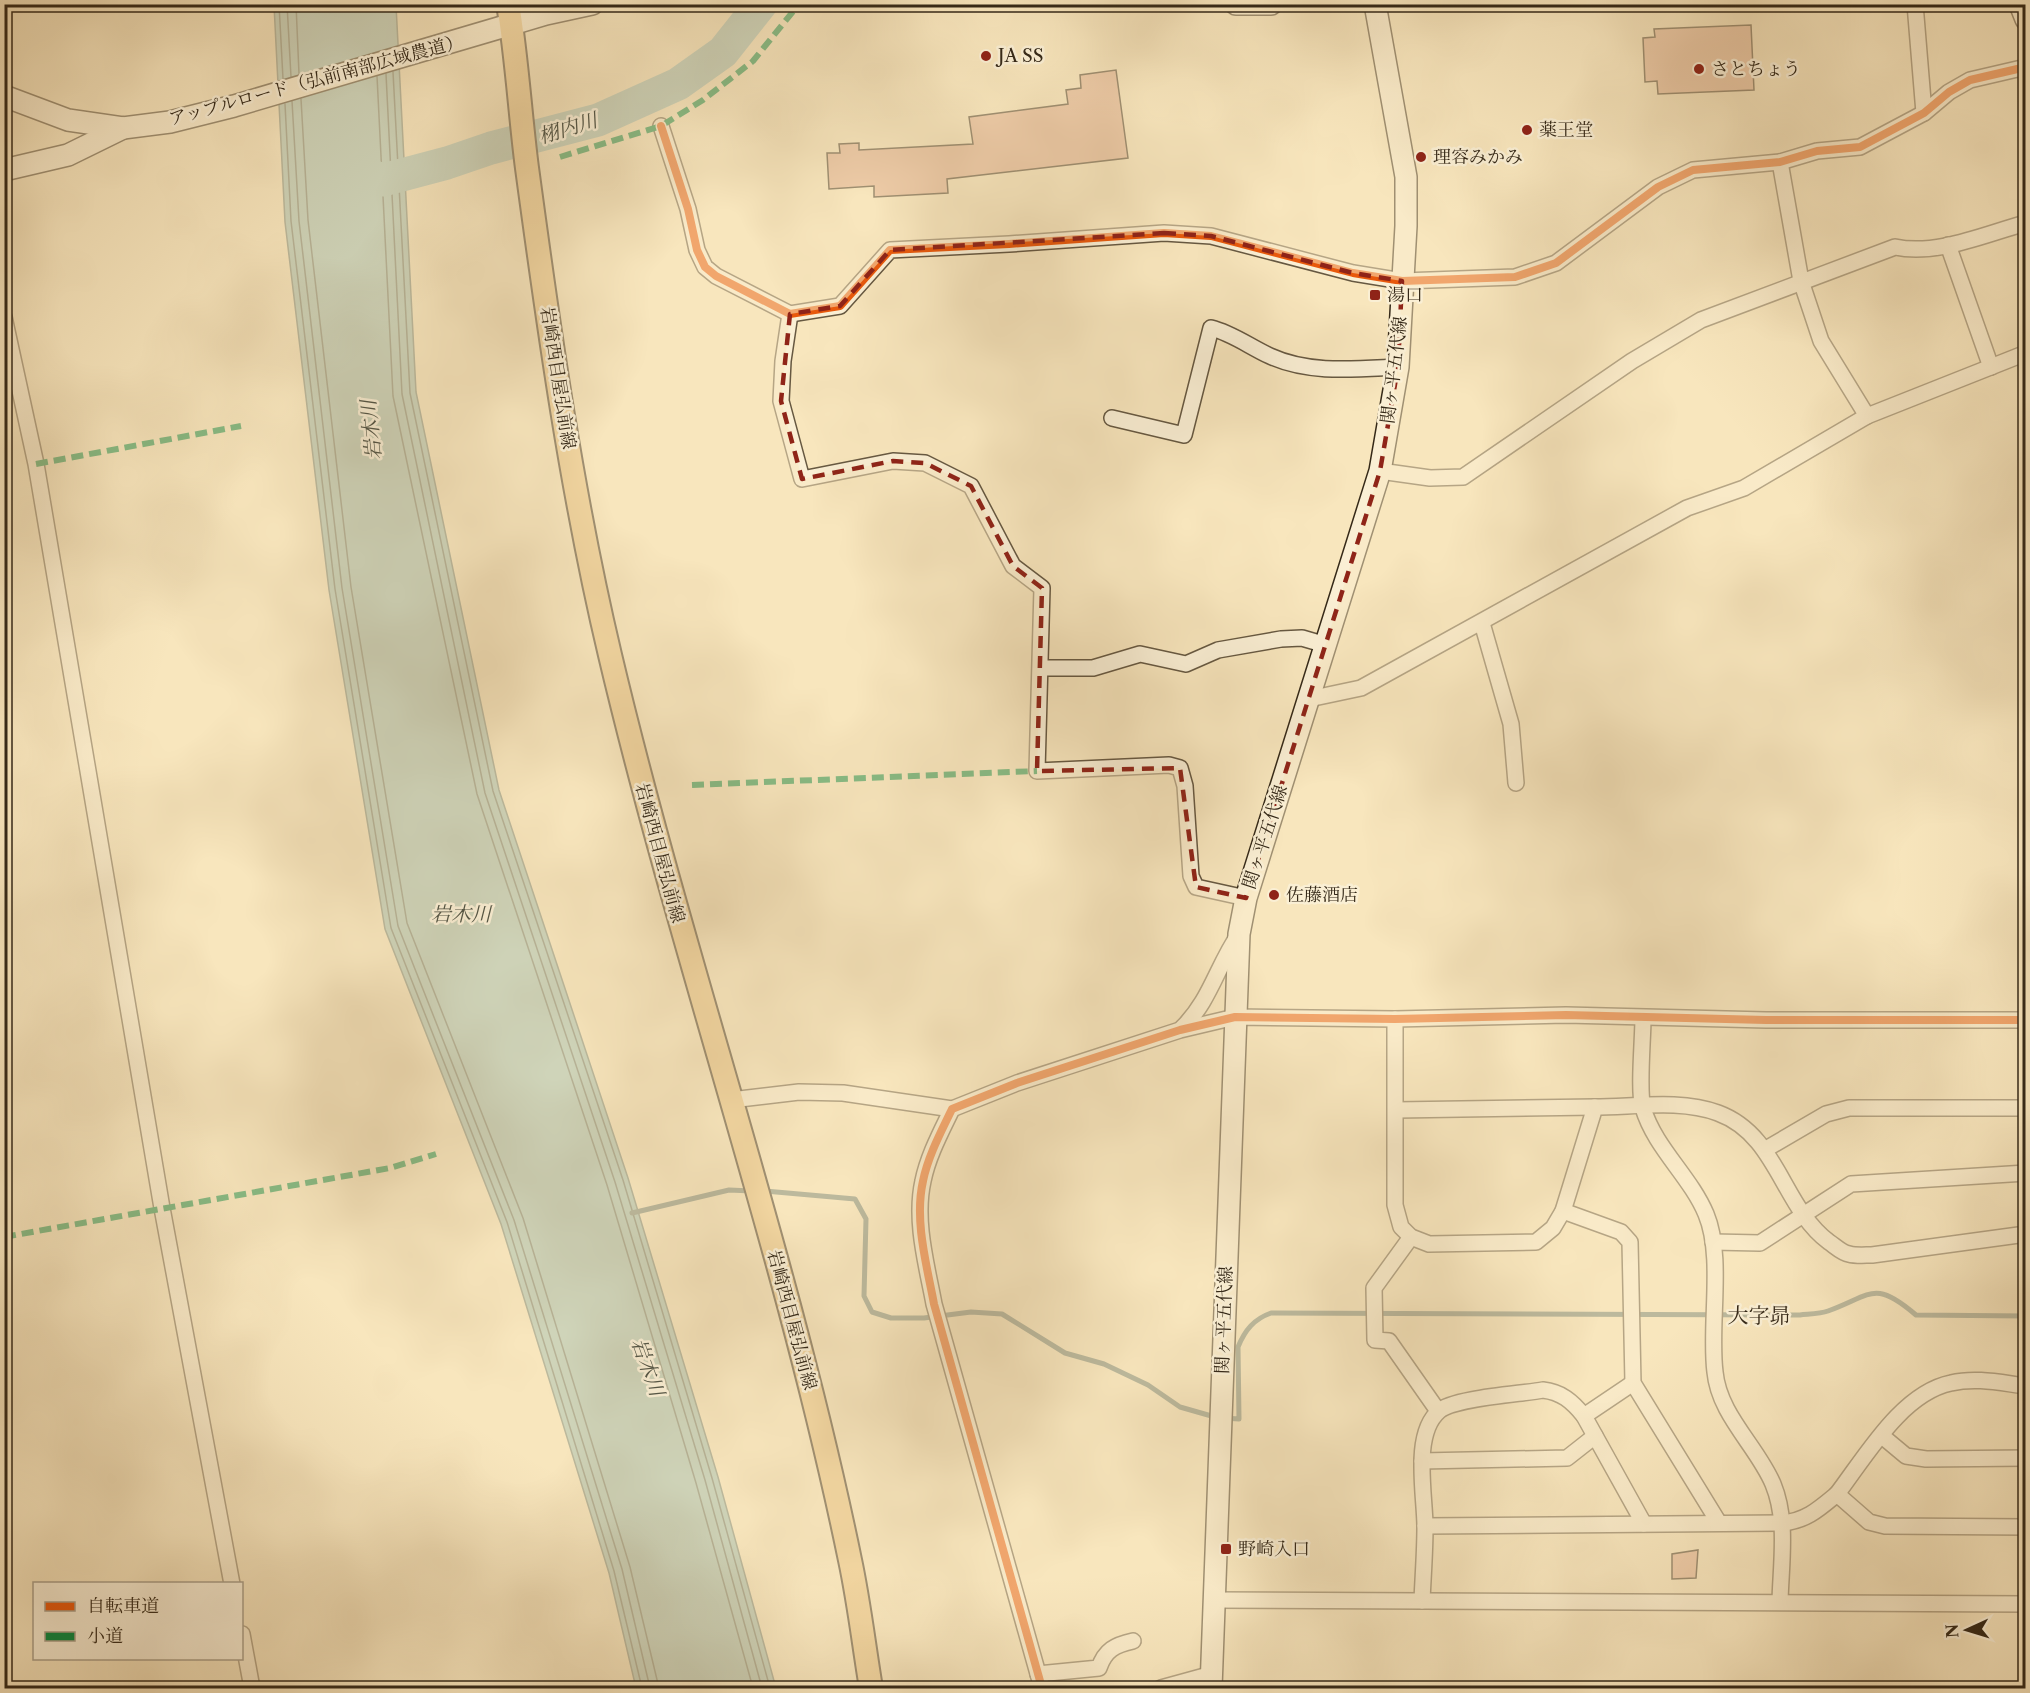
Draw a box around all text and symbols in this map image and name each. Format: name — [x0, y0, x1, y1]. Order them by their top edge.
street label: アップルロード（弘前南部広域農道） — [166, 30, 466, 130]
place label: JA SS — [995, 45, 1043, 67]
marker: JA SS — [979, 49, 993, 63]
place label: さとちょう — [1711, 58, 1801, 80]
marker: さとちょう — [1692, 62, 1706, 76]
water label: 栩内川 — [536, 107, 602, 148]
place label: 薬王堂 — [1539, 119, 1593, 141]
marker: 薬王堂 — [1520, 123, 1534, 137]
place label: 理容みかみ — [1433, 146, 1523, 168]
marker: 理容みかみ — [1414, 150, 1428, 164]
place label: 湯口 — [1387, 284, 1423, 306]
marker: 湯口 — [1368, 288, 1382, 302]
street label: 岩崎西目屋弘前線 — [536, 305, 580, 451]
street label: 関ヶ平五代線 — [1377, 315, 1411, 425]
water label: 岩木川 — [356, 397, 386, 461]
street label: 岩崎西目屋弘前線 — [631, 781, 689, 925]
street label: 関ヶ平五代線 — [1238, 782, 1292, 892]
place label: 佐藤酒店 — [1286, 884, 1358, 906]
marker: 佐藤酒店 — [1267, 888, 1281, 902]
water label: 岩木川 — [431, 902, 493, 926]
street label: 岩崎西目屋弘前線 — [763, 1248, 821, 1392]
street label: 関ヶ平五代線 — [1211, 1266, 1237, 1374]
district label: 大字昴 — [1728, 1303, 1791, 1328]
water label: 岩木川 — [626, 1335, 670, 1401]
place label: 野崎入口 — [1238, 1538, 1310, 1560]
marker: 野崎入口 — [1219, 1542, 1233, 1556]
legend — [33, 1582, 243, 1660]
text: 自転車道 — [87, 1595, 159, 1617]
north arrow — [1937, 1600, 1997, 1660]
text: N — [1942, 1623, 1962, 1639]
text: 小道 — [87, 1625, 123, 1647]

